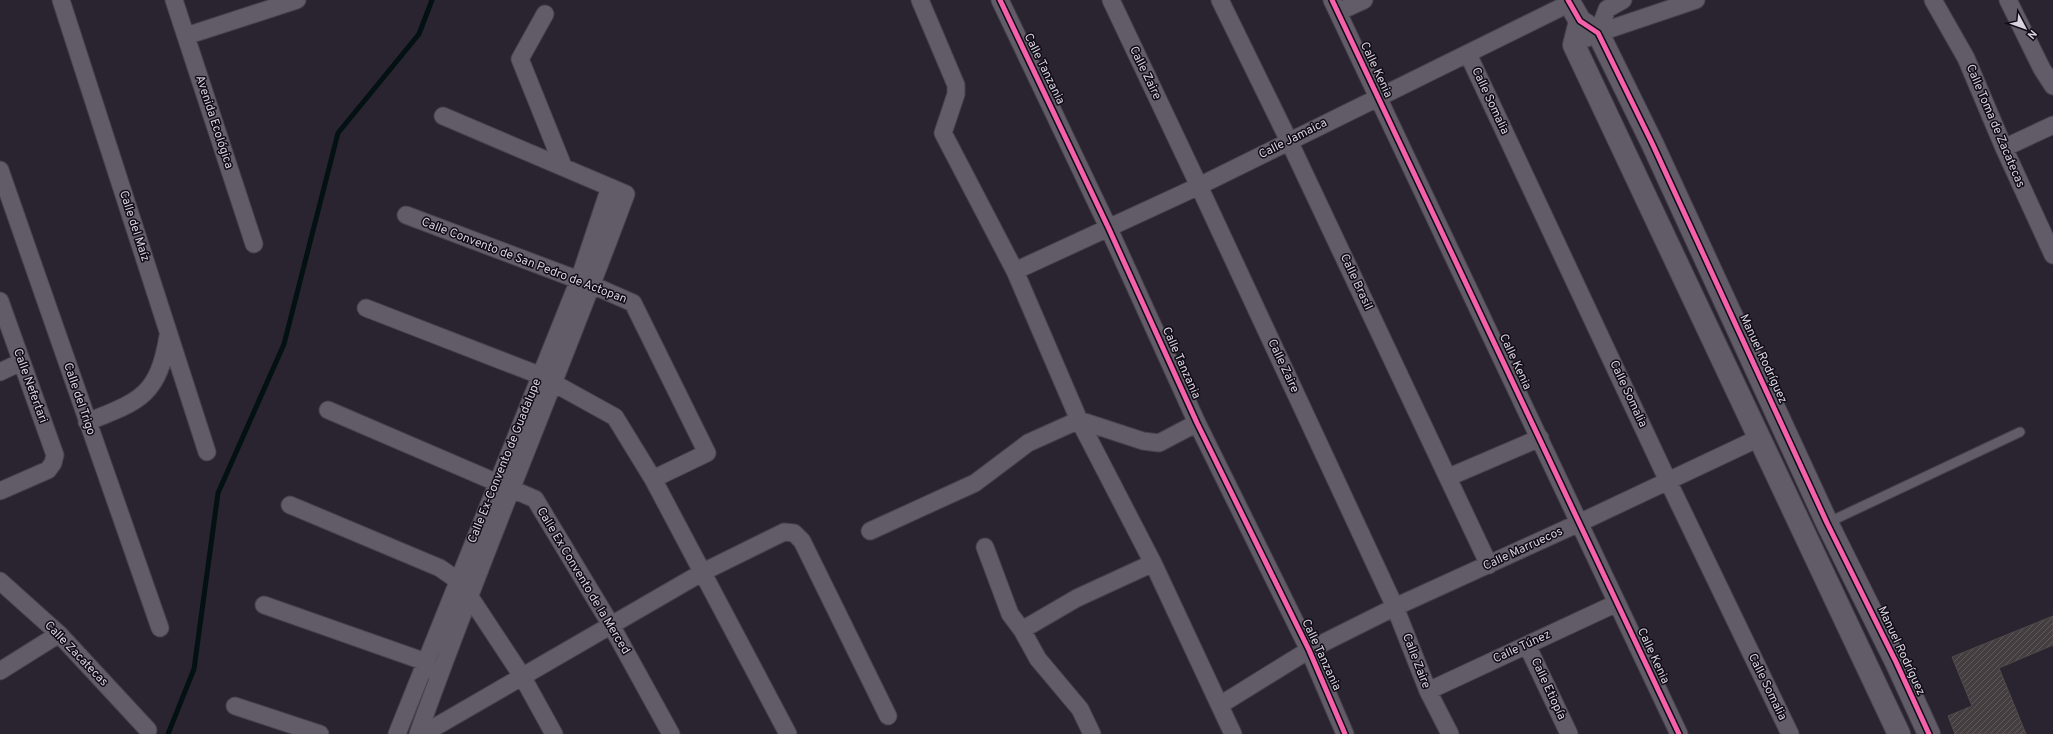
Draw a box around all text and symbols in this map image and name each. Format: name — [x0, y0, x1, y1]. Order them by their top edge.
north arrow — [2005, 8, 2045, 48]
text: N — [2024, 26, 2040, 41]
street label: Calle Tanzania — [1020, 31, 1068, 107]
street label: Calle Kenia — [1356, 39, 1396, 101]
street label: Calle Zaire — [1125, 44, 1165, 102]
street label: Calle Toma de Zacatecas — [1962, 62, 2028, 190]
street label: Calle Somalia — [1467, 65, 1513, 137]
street label: Avenida Ecológica — [191, 73, 237, 171]
street label: Calle Jamaica — [1256, 115, 1330, 163]
street label: Calle del Maíz — [115, 189, 153, 263]
street label: Calle Convento de San Pedro de Actopan — [419, 214, 629, 308]
street label: Calle Brasil — [1336, 251, 1376, 313]
street label: Manuel Rodríguez — [1735, 312, 1791, 406]
street label: Calle Tanzania — [1158, 324, 1204, 402]
street label: Calle Kenia — [1495, 331, 1535, 393]
street label: Calle Zaire — [1264, 337, 1302, 395]
street label: Calle Nefertari — [9, 347, 51, 425]
street label: Calle Somalia — [1605, 358, 1651, 430]
street label: Calle del Trigo — [59, 361, 99, 437]
street label: Calle Ex-Convento de Guadalupe — [465, 376, 545, 546]
street label: Calle Ex Convento de la Merced — [533, 505, 633, 657]
street label: Calle Marruecos — [1481, 524, 1565, 574]
street label: Manuel Rodríguez — [1873, 604, 1929, 698]
street label: Calle Tanzania — [1297, 617, 1345, 693]
street label: Calle Zacatecas — [41, 618, 111, 690]
street label: Calle Kenia — [1633, 625, 1673, 687]
street label: Calle Túnez — [1491, 627, 1553, 667]
street label: Calle Zaire — [1398, 631, 1434, 691]
street label: Calle Somalia — [1744, 651, 1790, 723]
street label: Calle Etiopía — [1527, 655, 1569, 723]

